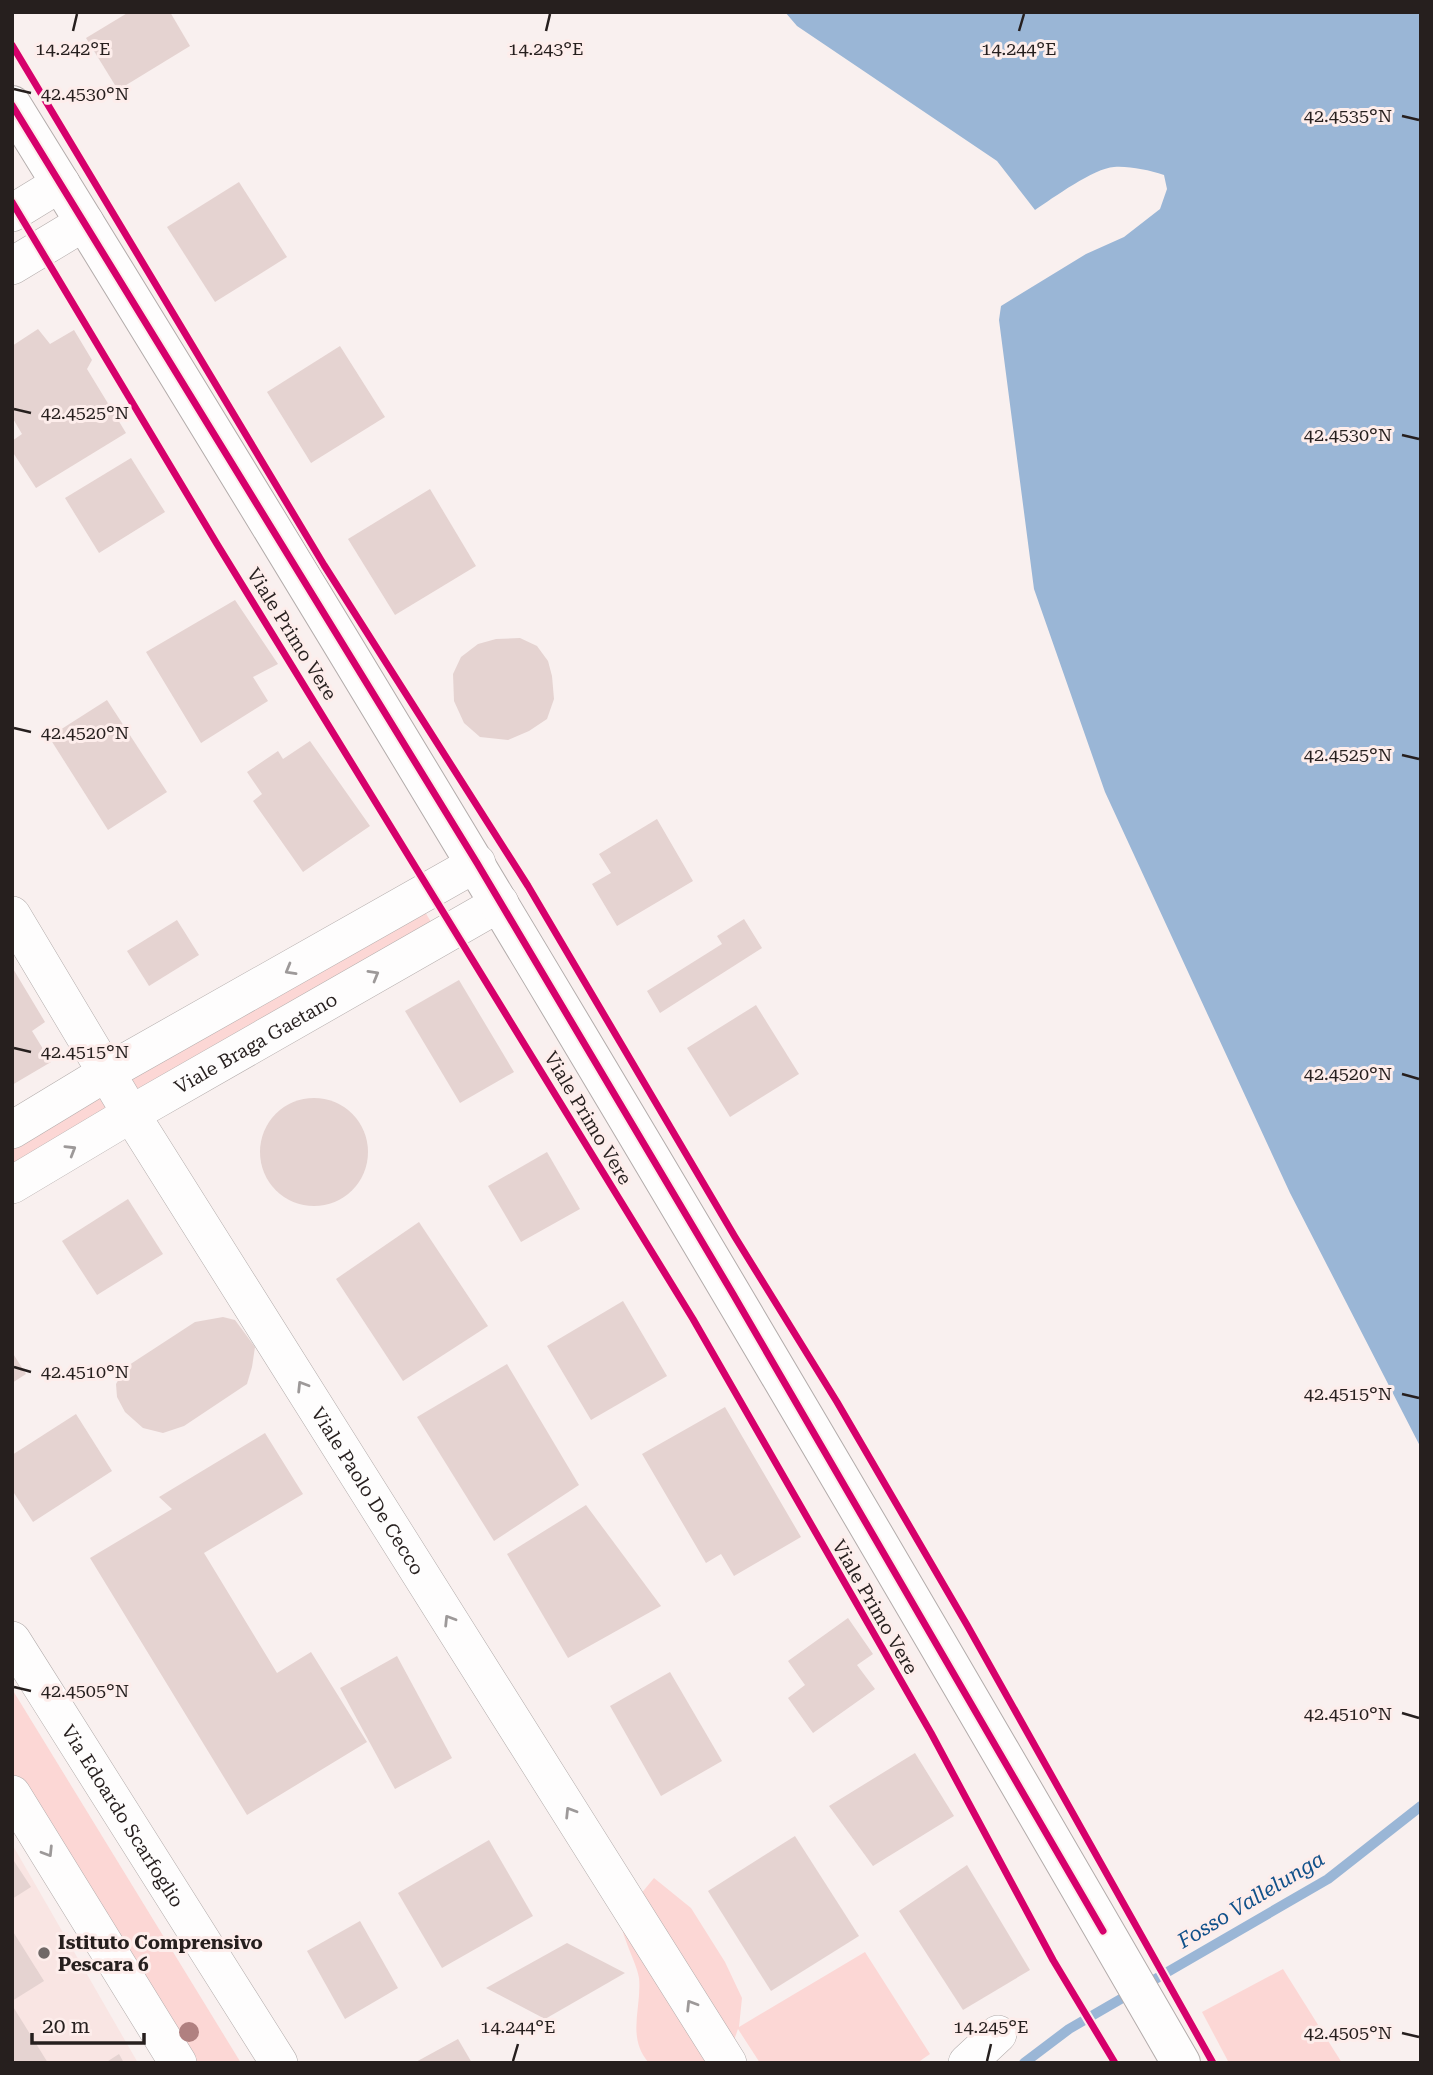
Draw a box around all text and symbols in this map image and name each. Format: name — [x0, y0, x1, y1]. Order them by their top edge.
text: 14.242°E — [35, 38, 111, 59]
text: 14.243°E — [508, 38, 584, 59]
text: 14.244°E — [981, 38, 1057, 59]
text: 42.4530°N — [41, 83, 129, 104]
text: 42.4535°N — [1304, 105, 1392, 126]
text: 42.4525°N — [41, 402, 129, 423]
text: 42.4530°N — [1304, 424, 1392, 445]
street label: Viale Primo Vere — [242, 564, 342, 704]
text: 42.4520°N — [41, 722, 129, 743]
text: 42.4525°N — [1304, 744, 1392, 765]
one-way arrow — [284, 962, 297, 975]
one-way arrow — [367, 970, 379, 983]
street label: Viale Braga Gaetano — [170, 987, 341, 1098]
text: 42.4515°N — [41, 1041, 129, 1062]
street label: Viale Primo Vere — [539, 1047, 637, 1189]
text: 42.4520°N — [1304, 1063, 1392, 1084]
one-way arrow — [63, 1145, 76, 1158]
text: 42.4510°N — [41, 1361, 129, 1382]
one-way arrow — [297, 1380, 310, 1393]
text: 42.4515°N — [1304, 1383, 1392, 1404]
street label: Viale Paolo De Cecco — [307, 1403, 429, 1579]
street label: Viale Primo Vere — [827, 1536, 923, 1678]
one-way arrow — [445, 1614, 458, 1627]
text: 42.4505°N — [41, 1680, 129, 1701]
text: 42.4510°N — [1304, 1703, 1392, 1724]
street label: Via Edoardo Scarfoglio — [57, 1720, 189, 1911]
one-way arrow — [566, 1807, 579, 1820]
one-way arrow — [40, 1844, 53, 1857]
water label: Fosso Vallelunga — [1172, 1847, 1329, 1954]
place label: Istituto Comprensivo Pescara 6 — [58, 1931, 263, 1976]
marker: Istituto Comprensivo Pescara 6 — [36, 1945, 52, 1961]
one-way arrow — [687, 2000, 700, 2013]
scale bar — [32, 2002, 144, 2046]
text: 20 m — [42, 2014, 90, 2038]
text: 14.244°E — [480, 2016, 556, 2037]
text: 14.245°E — [953, 2016, 1029, 2037]
text: 42.4505°N — [1304, 2022, 1392, 2043]

